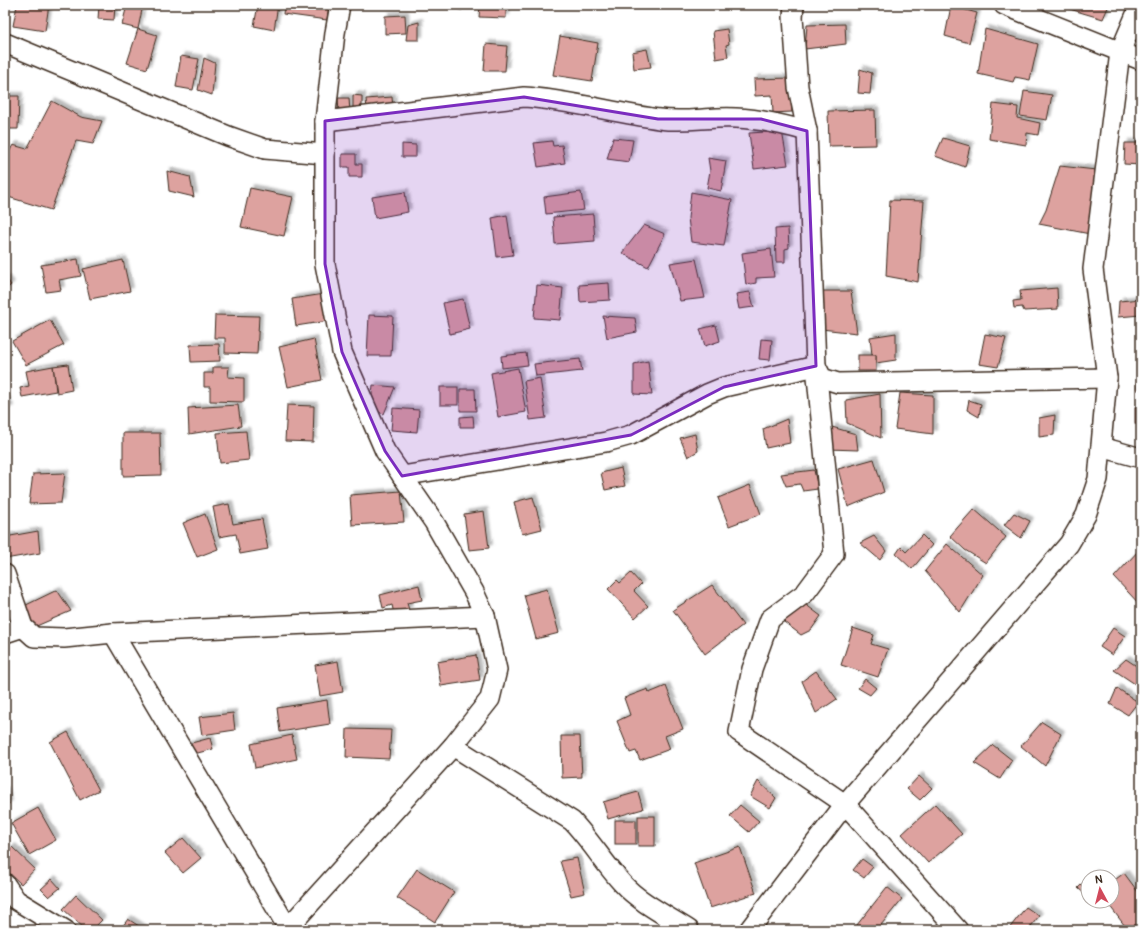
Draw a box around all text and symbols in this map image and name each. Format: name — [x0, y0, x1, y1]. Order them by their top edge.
north arrow — [1080, 869, 1120, 909]
text: N — [1094, 873, 1104, 886]

